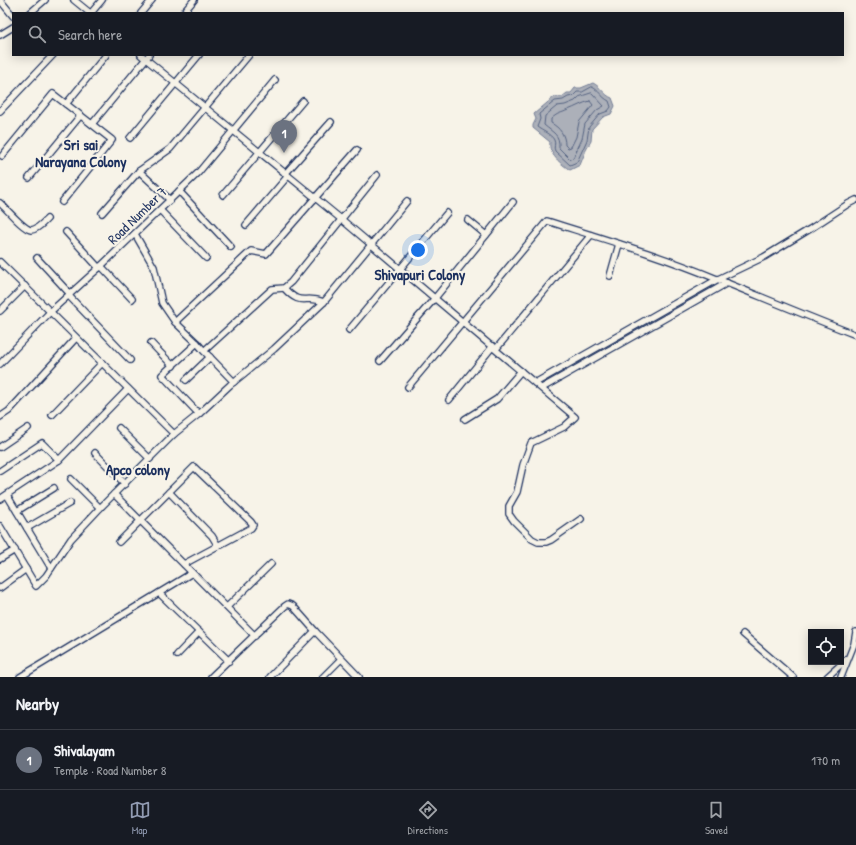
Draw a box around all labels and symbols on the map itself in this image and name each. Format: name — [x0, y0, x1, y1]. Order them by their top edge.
pin: 1 — [271, 120, 297, 153]
district label: Sri sai Narayana Colony — [35, 134, 127, 173]
street label: Road Number 7 — [103, 182, 171, 248]
your location — [408, 240, 428, 260]
district label: Shivapuri Colony — [375, 264, 466, 286]
district label: Apco colony — [106, 459, 171, 481]

